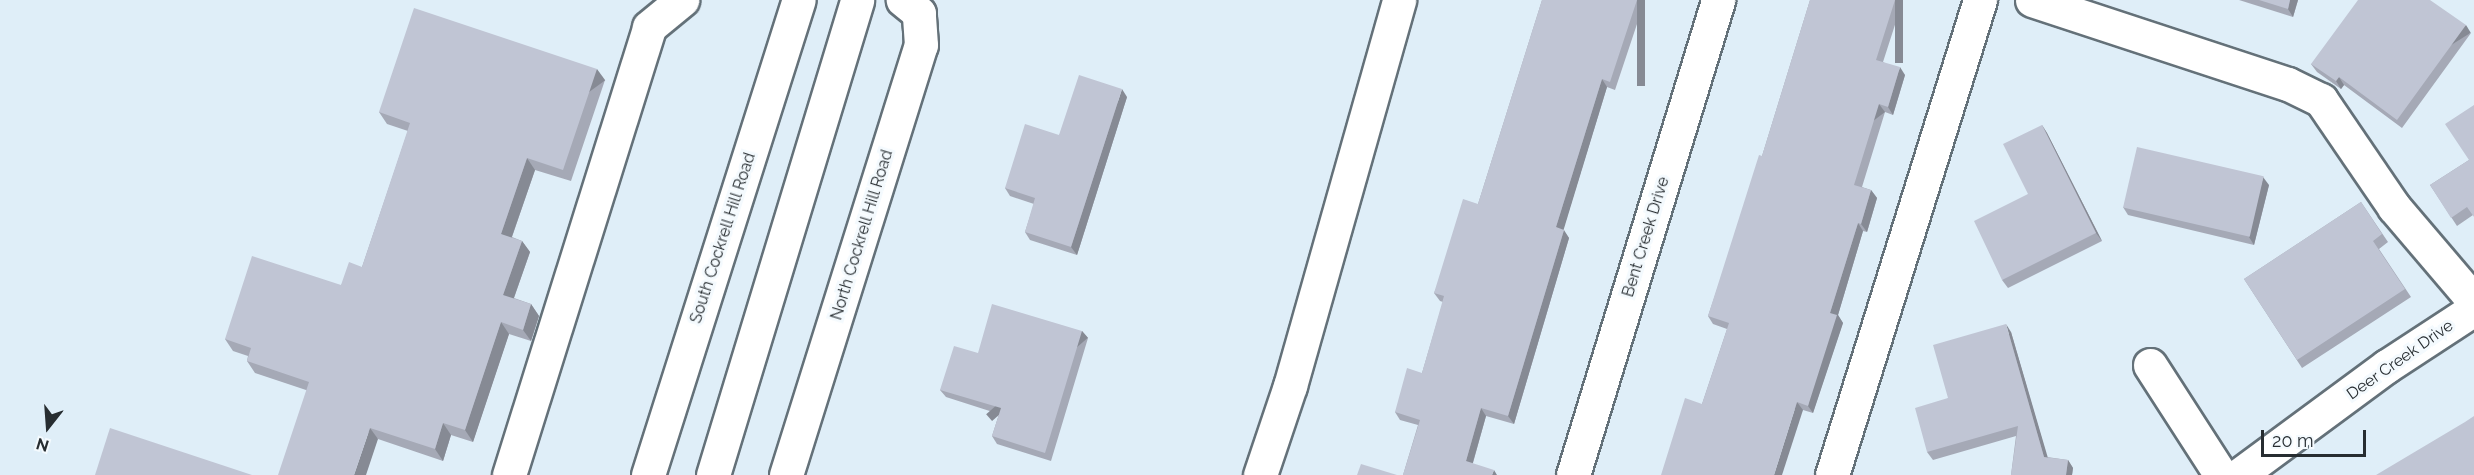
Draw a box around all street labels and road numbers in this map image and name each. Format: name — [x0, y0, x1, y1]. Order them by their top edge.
street label: North Cockrell Hill Road — [827, 147, 897, 323]
street label: South Cockrell Hill Road — [686, 150, 760, 326]
street label: Bent Creek Drive — [1619, 175, 1673, 299]
street label: Deer Creek Drive — [2343, 316, 2457, 404]

